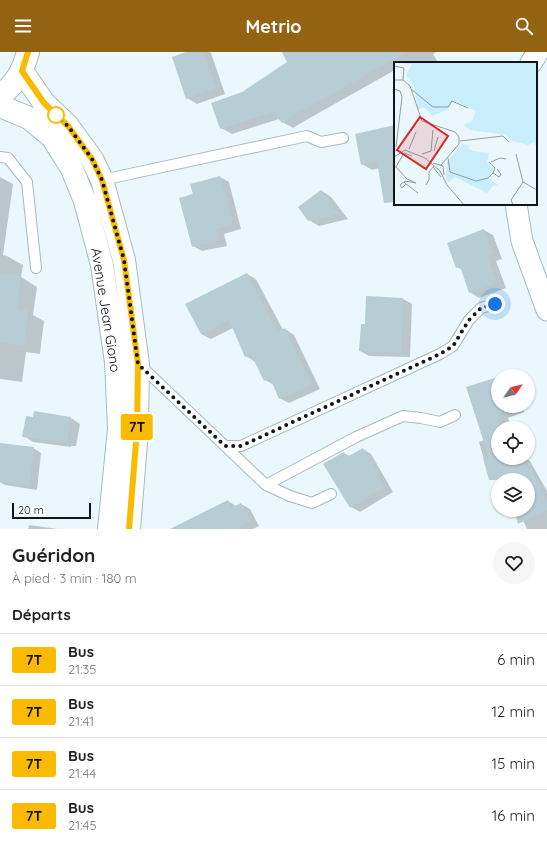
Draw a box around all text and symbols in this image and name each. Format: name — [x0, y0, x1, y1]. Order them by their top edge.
icon: menu — [12, 15, 34, 37]
text: Metrio — [245, 15, 302, 38]
icon: search — [513, 15, 535, 37]
inset map — [394, 62, 537, 205]
unlabelled marker — [47, 106, 65, 124]
street label: Avenue Jean Giono — [87, 246, 125, 374]
your location — [485, 294, 505, 314]
north arrow — [491, 369, 535, 413]
map controls — [491, 369, 535, 517]
line badge: 7T — [119, 414, 155, 440]
text: 7T — [129, 418, 145, 436]
button: locate — [491, 421, 535, 465]
button: layers — [491, 473, 535, 517]
scale bar — [12, 501, 91, 520]
text: 20 m — [18, 503, 44, 517]
button: heart — [493, 542, 535, 584]
text: Guéridon — [12, 543, 95, 567]
text: À pied · 3 min · 180 m — [12, 570, 137, 586]
text: Départs — [12, 605, 71, 624]
text: Bus — [68, 642, 94, 661]
text: 6 min — [497, 650, 535, 669]
text: 7T — [26, 651, 42, 669]
text: 21:35 — [68, 661, 96, 677]
text: Bus — [68, 694, 94, 713]
text: 12 min — [491, 702, 535, 721]
text: 7T — [26, 703, 42, 721]
text: 21:41 — [68, 713, 94, 729]
text: Bus — [68, 746, 94, 765]
text: 15 min — [492, 754, 535, 773]
text: 7T — [26, 755, 42, 773]
text: 21:44 — [68, 765, 96, 781]
text: Bus — [68, 798, 94, 817]
text: 16 min — [492, 806, 535, 825]
text: 7T — [26, 807, 42, 825]
text: 21:45 — [68, 817, 96, 833]

